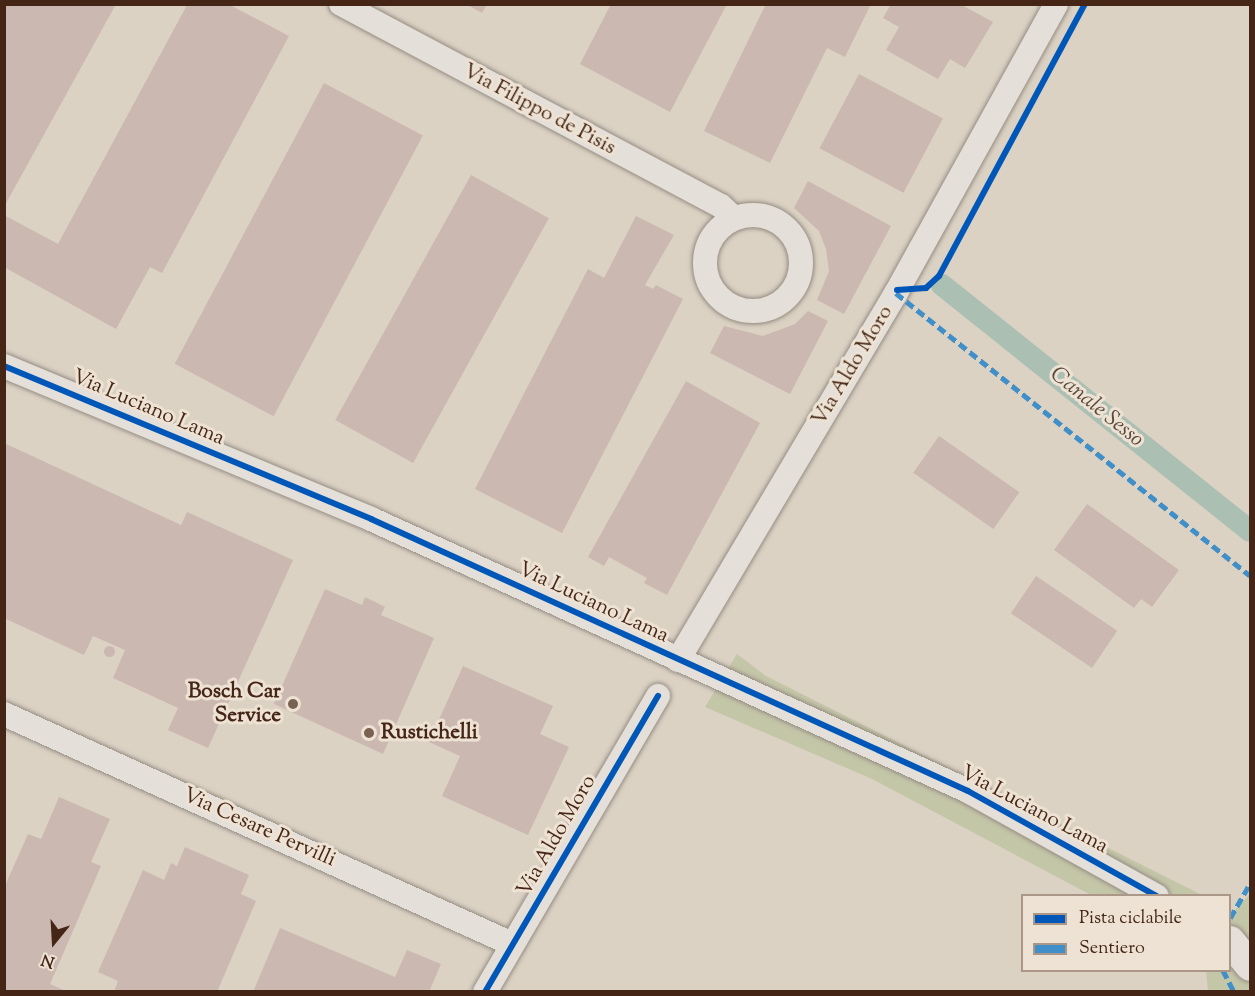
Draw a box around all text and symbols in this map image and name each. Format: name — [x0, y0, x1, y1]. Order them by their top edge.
street label: Via Filippo de Pisis — [458, 59, 620, 161]
street label: Via Aldo Moro — [807, 301, 899, 431]
water label: Canale Sesso — [1044, 362, 1148, 454]
street label: Via Luciano Lama — [68, 365, 228, 451]
street label: Via Luciano Lama — [514, 557, 672, 649]
place label: Bosch Car Service — [188, 679, 281, 729]
marker: Bosch Car Service — [286, 697, 300, 711]
place label: Rustichelli — [381, 720, 478, 746]
marker: Rustichelli — [362, 726, 376, 740]
street label: Via Luciano Lama — [956, 761, 1112, 859]
street label: Via Aldo Moro — [512, 771, 602, 901]
street label: Via Cesare Pervilli — [179, 783, 339, 873]
legend — [1021, 894, 1231, 972]
text: Pista ciclabile — [1079, 906, 1182, 932]
north arrow — [24, 912, 84, 972]
text: Sentiero — [1079, 936, 1145, 962]
text: N — [39, 947, 58, 973]

